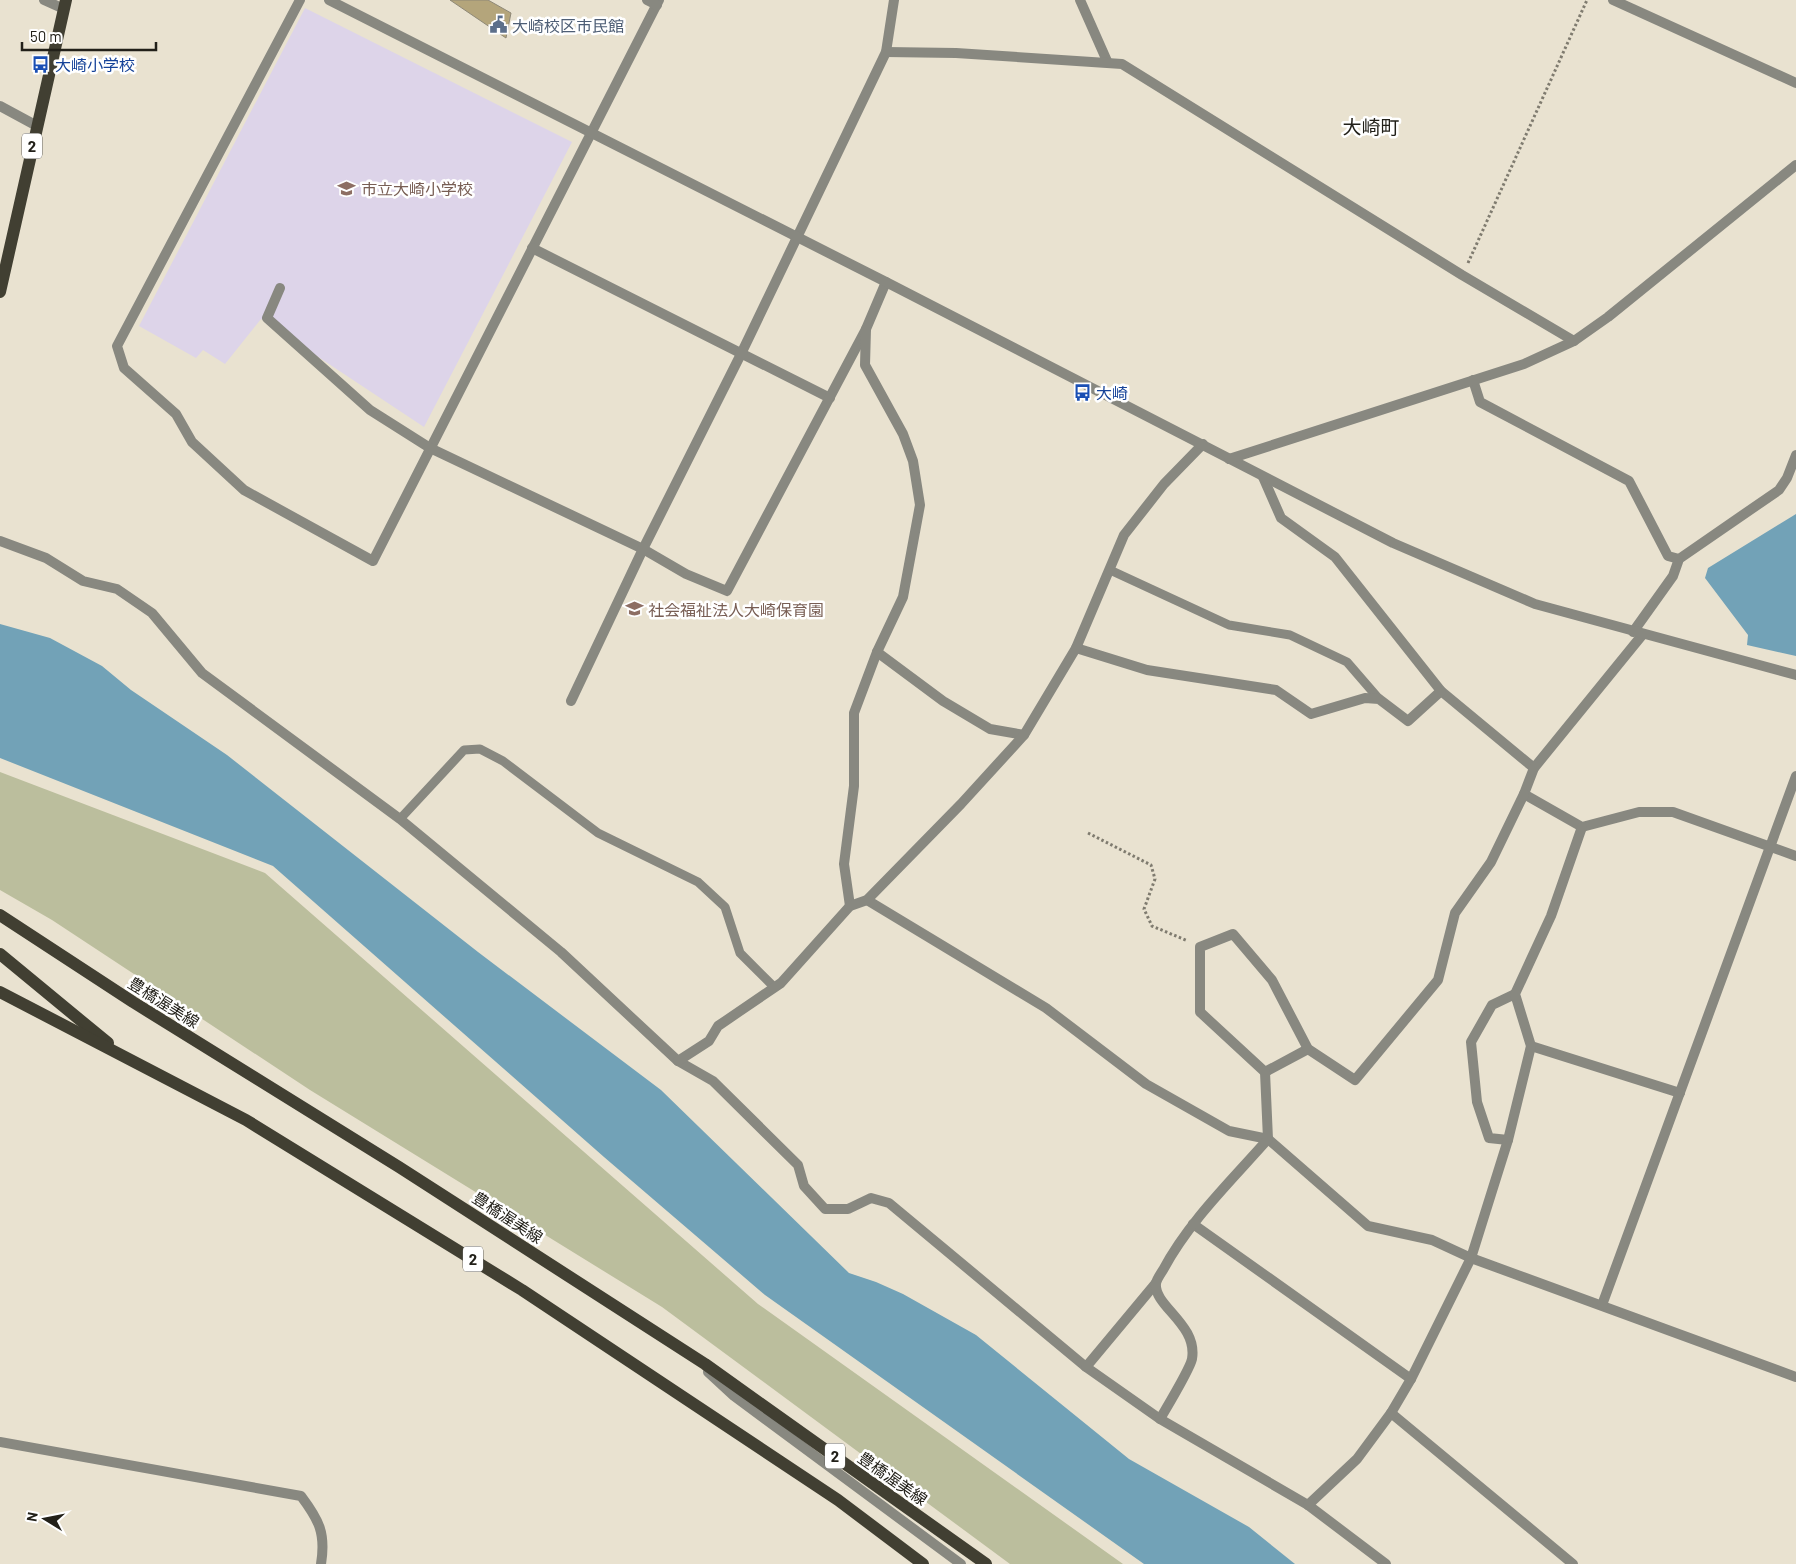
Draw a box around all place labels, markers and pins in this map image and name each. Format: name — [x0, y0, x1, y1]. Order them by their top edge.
public building icon: 大崎校区市民館 — [488, 15, 508, 35]
place label: 大崎校区市民館 — [512, 16, 624, 35]
bus stop icon: 大崎小学校 — [31, 54, 51, 74]
place label: 大崎小学校 — [55, 55, 135, 74]
school or university icon: 市立大崎小学校 — [337, 178, 357, 198]
place label: 市立大崎小学校 — [361, 179, 473, 198]
bus stop icon: 大崎 — [1072, 382, 1092, 402]
place label: 大崎 — [1096, 383, 1128, 402]
school or university icon: 社会福祉法人大崎保育園 — [624, 599, 644, 619]
place label: 社会福祉法人大崎保育園 — [648, 600, 824, 619]

